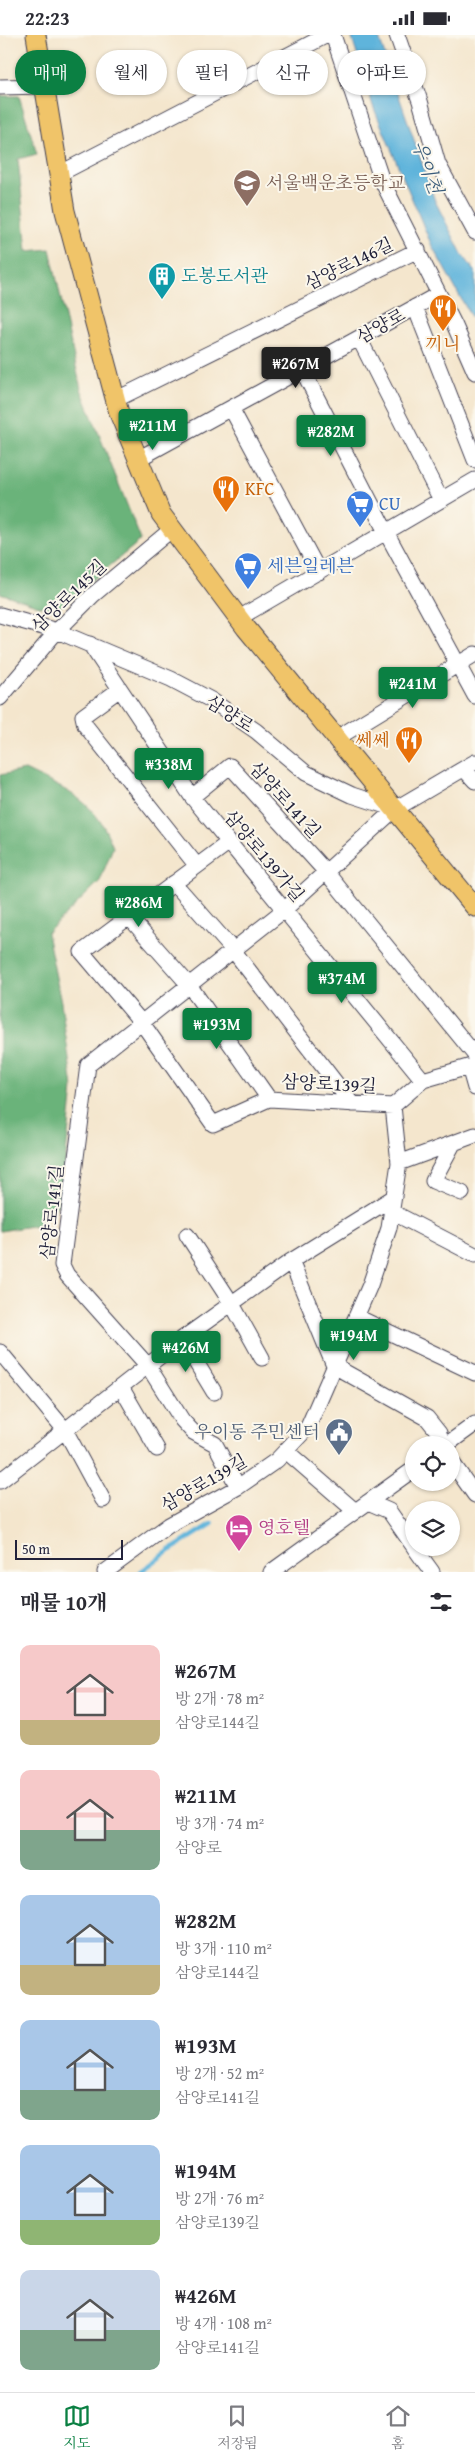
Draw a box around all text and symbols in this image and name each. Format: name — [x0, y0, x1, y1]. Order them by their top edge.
text: 22:23 — [25, 4, 70, 32]
chip: 매매 — [15, 50, 86, 95]
chip: 월세 — [96, 50, 167, 95]
chip: 필터 — [177, 50, 247, 95]
chip: 신규 — [257, 50, 328, 95]
chip: 아파트 — [338, 50, 426, 95]
water label: 우이천 — [405, 136, 451, 199]
school or university icon: 서울백운초등학교 — [232, 168, 262, 207]
place label: 서울백운초등학교 — [266, 169, 406, 196]
street label: 삼양로146길 — [300, 230, 398, 297]
building icon: 도봉도서관 — [147, 261, 177, 300]
place label: 도봉도서관 — [181, 262, 269, 289]
restaurant icon: 끼니 — [428, 293, 458, 332]
street label: 삼양로 — [351, 301, 410, 350]
place label: 끼니 — [426, 330, 460, 357]
pin: ₩267M — [261, 347, 331, 389]
text: ₩267M — [273, 351, 319, 375]
pin: ₩211M — [118, 409, 188, 451]
text: ₩211M — [130, 413, 176, 437]
pin: ₩282M — [296, 415, 366, 457]
text: ₩282M — [308, 419, 354, 443]
restaurant icon: KFC — [211, 474, 241, 513]
place label: KFC — [245, 475, 274, 502]
supermarket icon: CU — [345, 489, 375, 528]
place label: CU — [379, 490, 401, 517]
supermarket icon: 세븐일레븐 — [233, 551, 263, 590]
place label: 세븐일레븐 — [267, 552, 355, 579]
street label: 삼양로145길 — [25, 553, 112, 639]
pin: ₩241M — [378, 667, 448, 709]
text: ₩241M — [390, 671, 436, 695]
street label: 삼양로 — [201, 688, 260, 739]
restaurant icon: 쎄쎄 — [394, 725, 424, 764]
place label: 쎄쎄 — [355, 726, 390, 753]
pin: ₩338M — [134, 747, 204, 790]
text: ₩338M — [146, 752, 192, 776]
street label: 삼양로141길 — [243, 755, 327, 844]
street label: 삼양로139가길 — [218, 804, 311, 908]
pin: ₩286M — [104, 885, 174, 928]
text: ₩286M — [116, 890, 162, 914]
pin: ₩374M — [307, 961, 377, 1004]
text: ₩374M — [319, 966, 365, 990]
pin: ₩193M — [182, 1007, 252, 1050]
text: ₩193M — [194, 1012, 240, 1036]
street label: 삼양로139길 — [281, 1068, 377, 1099]
street label: 삼양로141길 — [33, 1163, 70, 1261]
pin: ₩194M — [319, 1319, 389, 1361]
text: ₩194M — [331, 1323, 377, 1347]
pin: ₩426M — [151, 1331, 221, 1373]
text: ₩426M — [163, 1335, 209, 1359]
public building icon: 우이동 주민센터 — [324, 1417, 354, 1456]
place label: 우이동 주민센터 — [194, 1418, 320, 1445]
map controls — [405, 1436, 460, 1556]
button: locate — [405, 1436, 460, 1491]
street label: 삼양로139길 — [156, 1447, 252, 1518]
button: layers — [405, 1501, 460, 1556]
hotel icon: 영호텔 — [224, 1513, 254, 1552]
place label: 영호텔 — [258, 1514, 310, 1541]
scale bar — [15, 1537, 122, 1560]
text: 50 m — [22, 1539, 50, 1559]
text: 매물 10개 — [20, 1587, 107, 1618]
icon: filters — [427, 1588, 455, 1616]
text: ₩267M — [175, 1655, 237, 1686]
icon: home — [60, 1665, 120, 1725]
text: 방 2개 · 78 m² — [175, 1686, 264, 1710]
text: 삼양로144길 — [175, 1710, 260, 1734]
text: ₩211M — [175, 1780, 237, 1811]
icon: home — [60, 1790, 120, 1850]
text: 방 3개 · 74 m² — [175, 1811, 264, 1835]
text: 삼양로 — [175, 1835, 221, 1859]
text: ₩282M — [175, 1905, 237, 1936]
icon: home — [60, 1915, 120, 1975]
text: 방 3개 · 110 m² — [175, 1936, 272, 1960]
text: 삼양로144길 — [175, 1960, 260, 1984]
text: ₩193M — [175, 2030, 237, 2061]
icon: home — [60, 2040, 120, 2100]
text: 방 2개 · 52 m² — [175, 2061, 264, 2085]
text: 삼양로141길 — [175, 2085, 260, 2109]
text: ₩194M — [175, 2155, 237, 2186]
icon: home — [60, 2165, 120, 2225]
text: 방 2개 · 76 m² — [175, 2186, 264, 2210]
text: 삼양로139길 — [175, 2210, 260, 2234]
text: ₩426M — [175, 2280, 237, 2311]
icon: home — [60, 2290, 120, 2350]
text: 방 4개 · 108 m² — [175, 2311, 272, 2335]
text: 삼양로141길 — [175, 2335, 260, 2359]
tab: 지도 — [63, 2402, 91, 2453]
tab: 저장됨 — [217, 2402, 258, 2453]
tab: 홈 — [384, 2402, 412, 2453]

